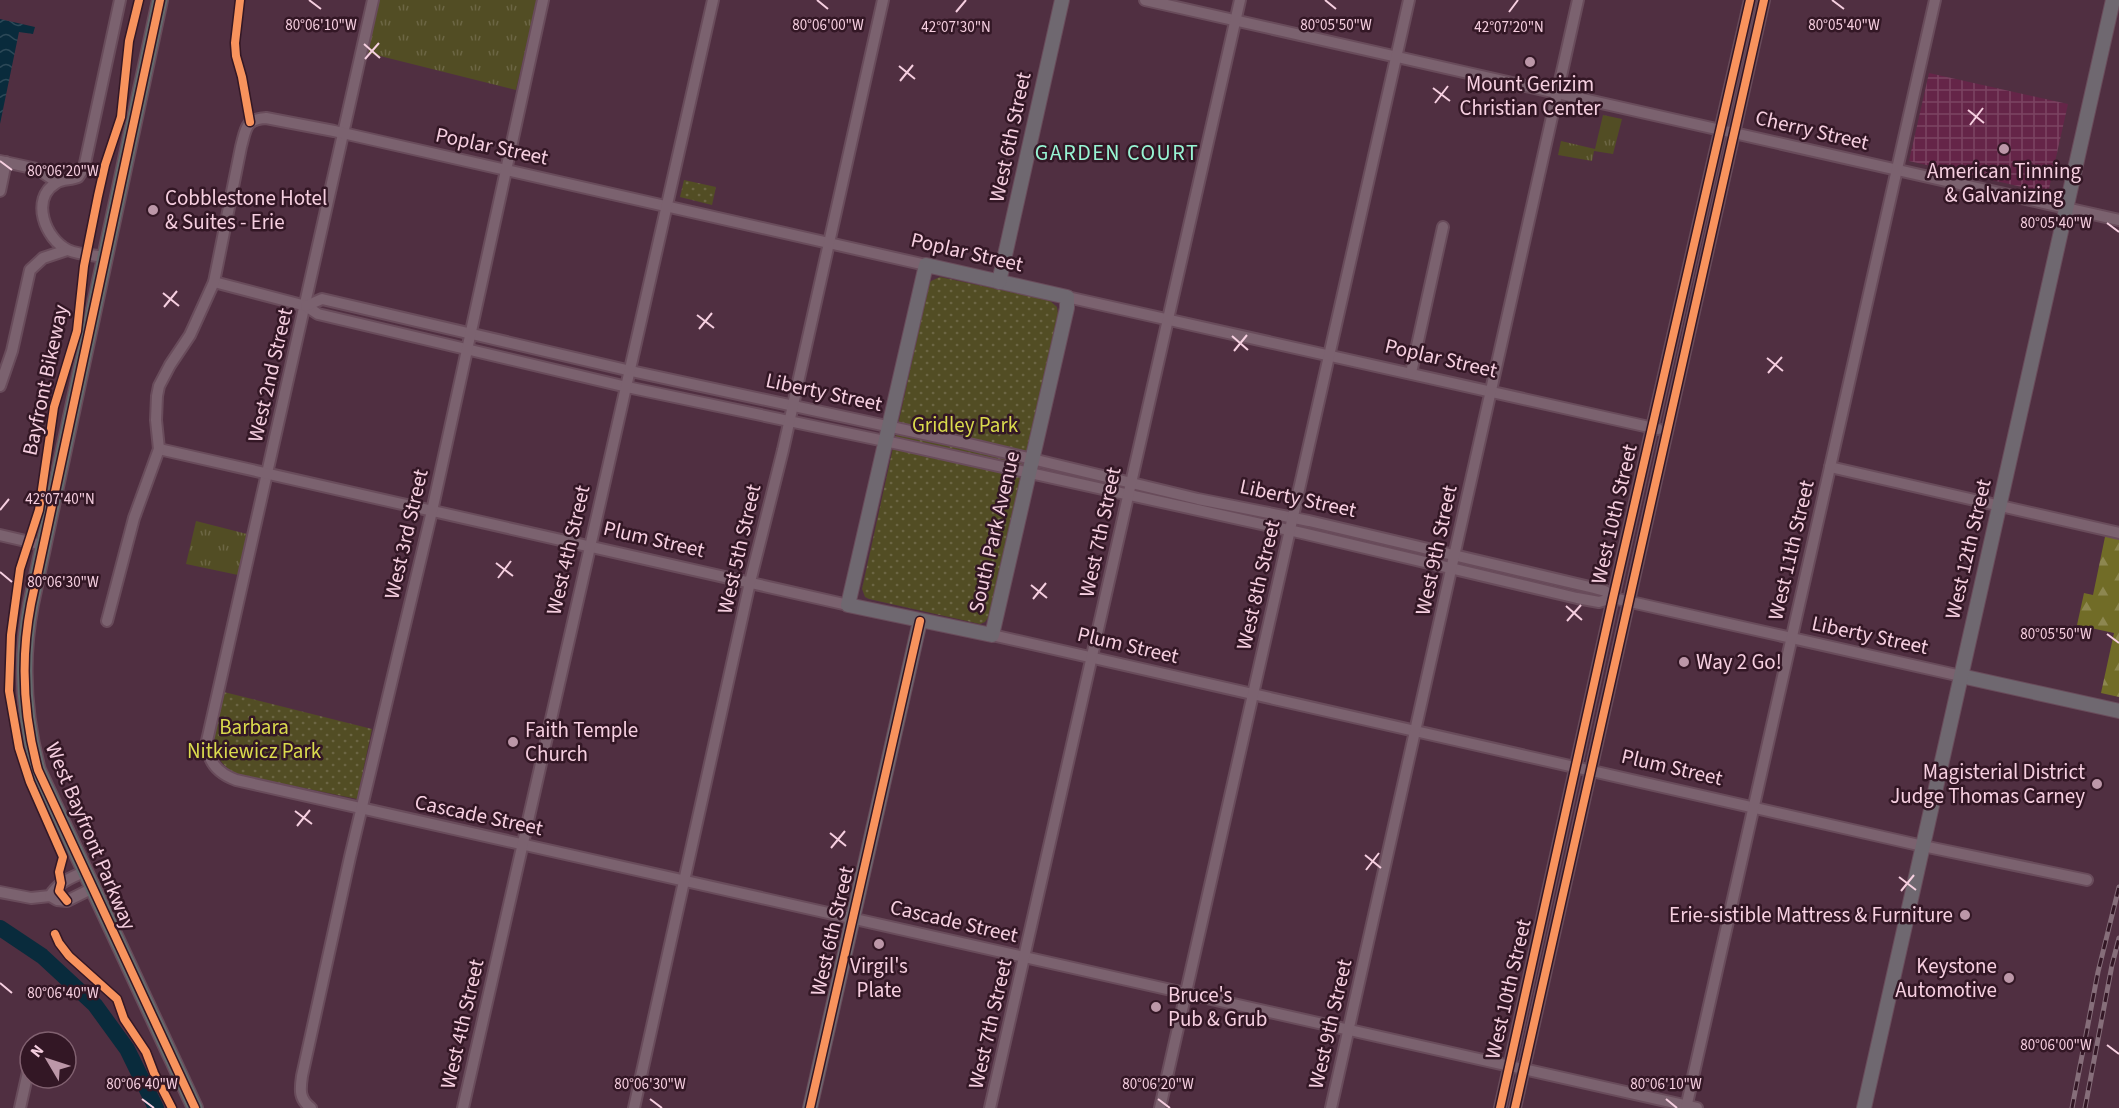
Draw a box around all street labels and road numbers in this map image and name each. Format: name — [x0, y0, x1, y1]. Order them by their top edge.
street label: West 6th Street — [982, 69, 1038, 205]
street label: Cherry Street — [1752, 102, 1872, 158]
street label: Poplar Street — [433, 119, 551, 173]
street label: Poplar Street — [908, 225, 1026, 279]
street label: Bayfront Bikeway — [14, 302, 76, 458]
street label: West 2nd Street — [240, 305, 300, 445]
street label: Poplar Street — [1382, 331, 1500, 385]
street label: Liberty Street — [763, 365, 885, 419]
street label: West 10th Street — [1583, 441, 1645, 587]
street label: South Park Avenue — [961, 448, 1027, 616]
street label: West 7th Street — [1072, 464, 1128, 600]
street label: West 3rd Street — [376, 466, 436, 602]
street label: Liberty Street — [1237, 471, 1359, 525]
street label: West 12th Street — [1937, 476, 1999, 622]
street label: West 11th Street — [1760, 477, 1822, 623]
street label: West 5th Street — [709, 481, 769, 617]
street label: West 4th Street — [538, 482, 598, 618]
street label: West 9th Street — [1408, 482, 1464, 618]
street label: Plum Street — [600, 513, 708, 565]
street label: West 8th Street — [1228, 517, 1288, 653]
street label: Liberty Street — [1809, 608, 1931, 662]
street label: Plum Street — [1074, 619, 1182, 671]
street label: West Bayfront Parkway — [38, 738, 144, 935]
street label: Plum Street — [1618, 741, 1726, 793]
street label: Cascade Street — [412, 787, 546, 843]
street label: West 6th Street — [802, 863, 862, 999]
street label: Cascade Street — [887, 892, 1021, 950]
street label: West 10th Street — [1477, 916, 1539, 1062]
street label: West 4th Street — [432, 956, 492, 1092]
street label: West 7th Street — [960, 956, 1020, 1092]
street label: West 9th Street — [1300, 956, 1360, 1092]

